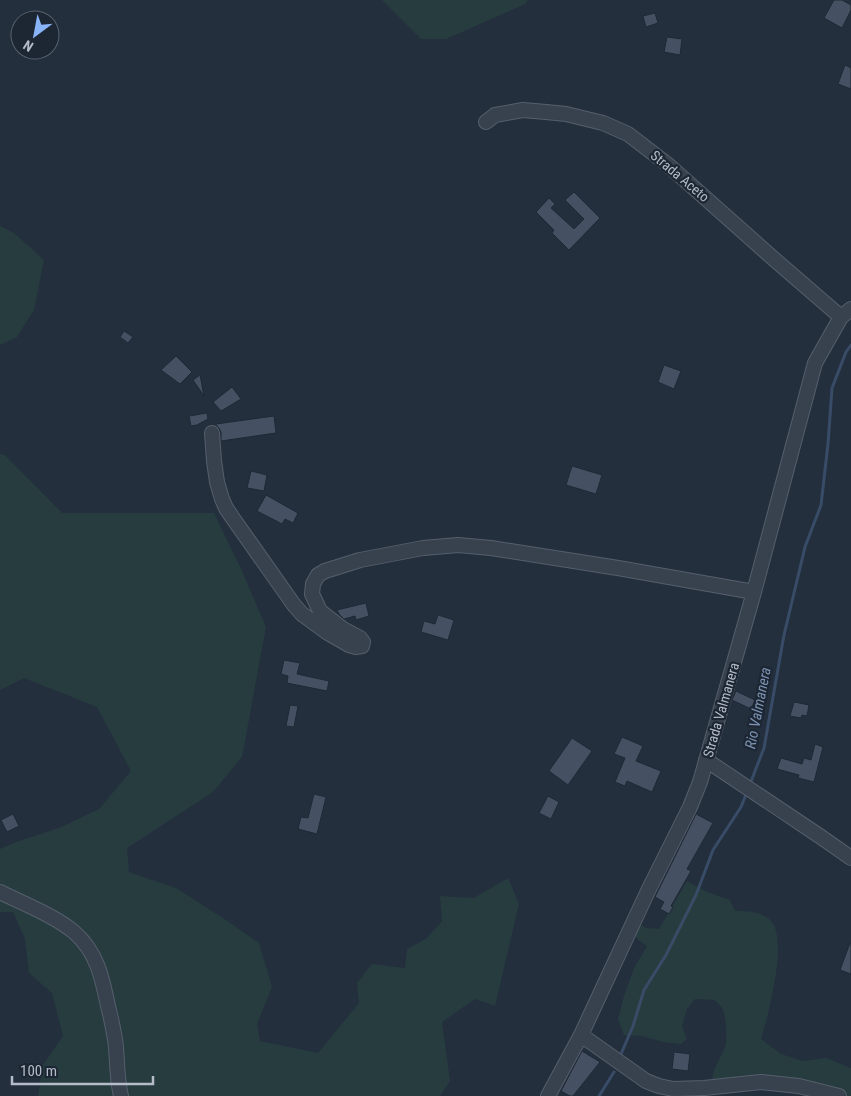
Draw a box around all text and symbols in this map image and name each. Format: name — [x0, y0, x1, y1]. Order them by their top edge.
north arrow — [10, 10, 60, 60]
text: N — [20, 37, 36, 55]
street label: Strada Aceto — [648, 147, 712, 205]
street label: Strada Valmanera — [700, 661, 742, 759]
water label: Rio Valmanera — [741, 666, 775, 750]
scale bar — [12, 1054, 154, 1086]
text: 100 m — [20, 1062, 57, 1080]

